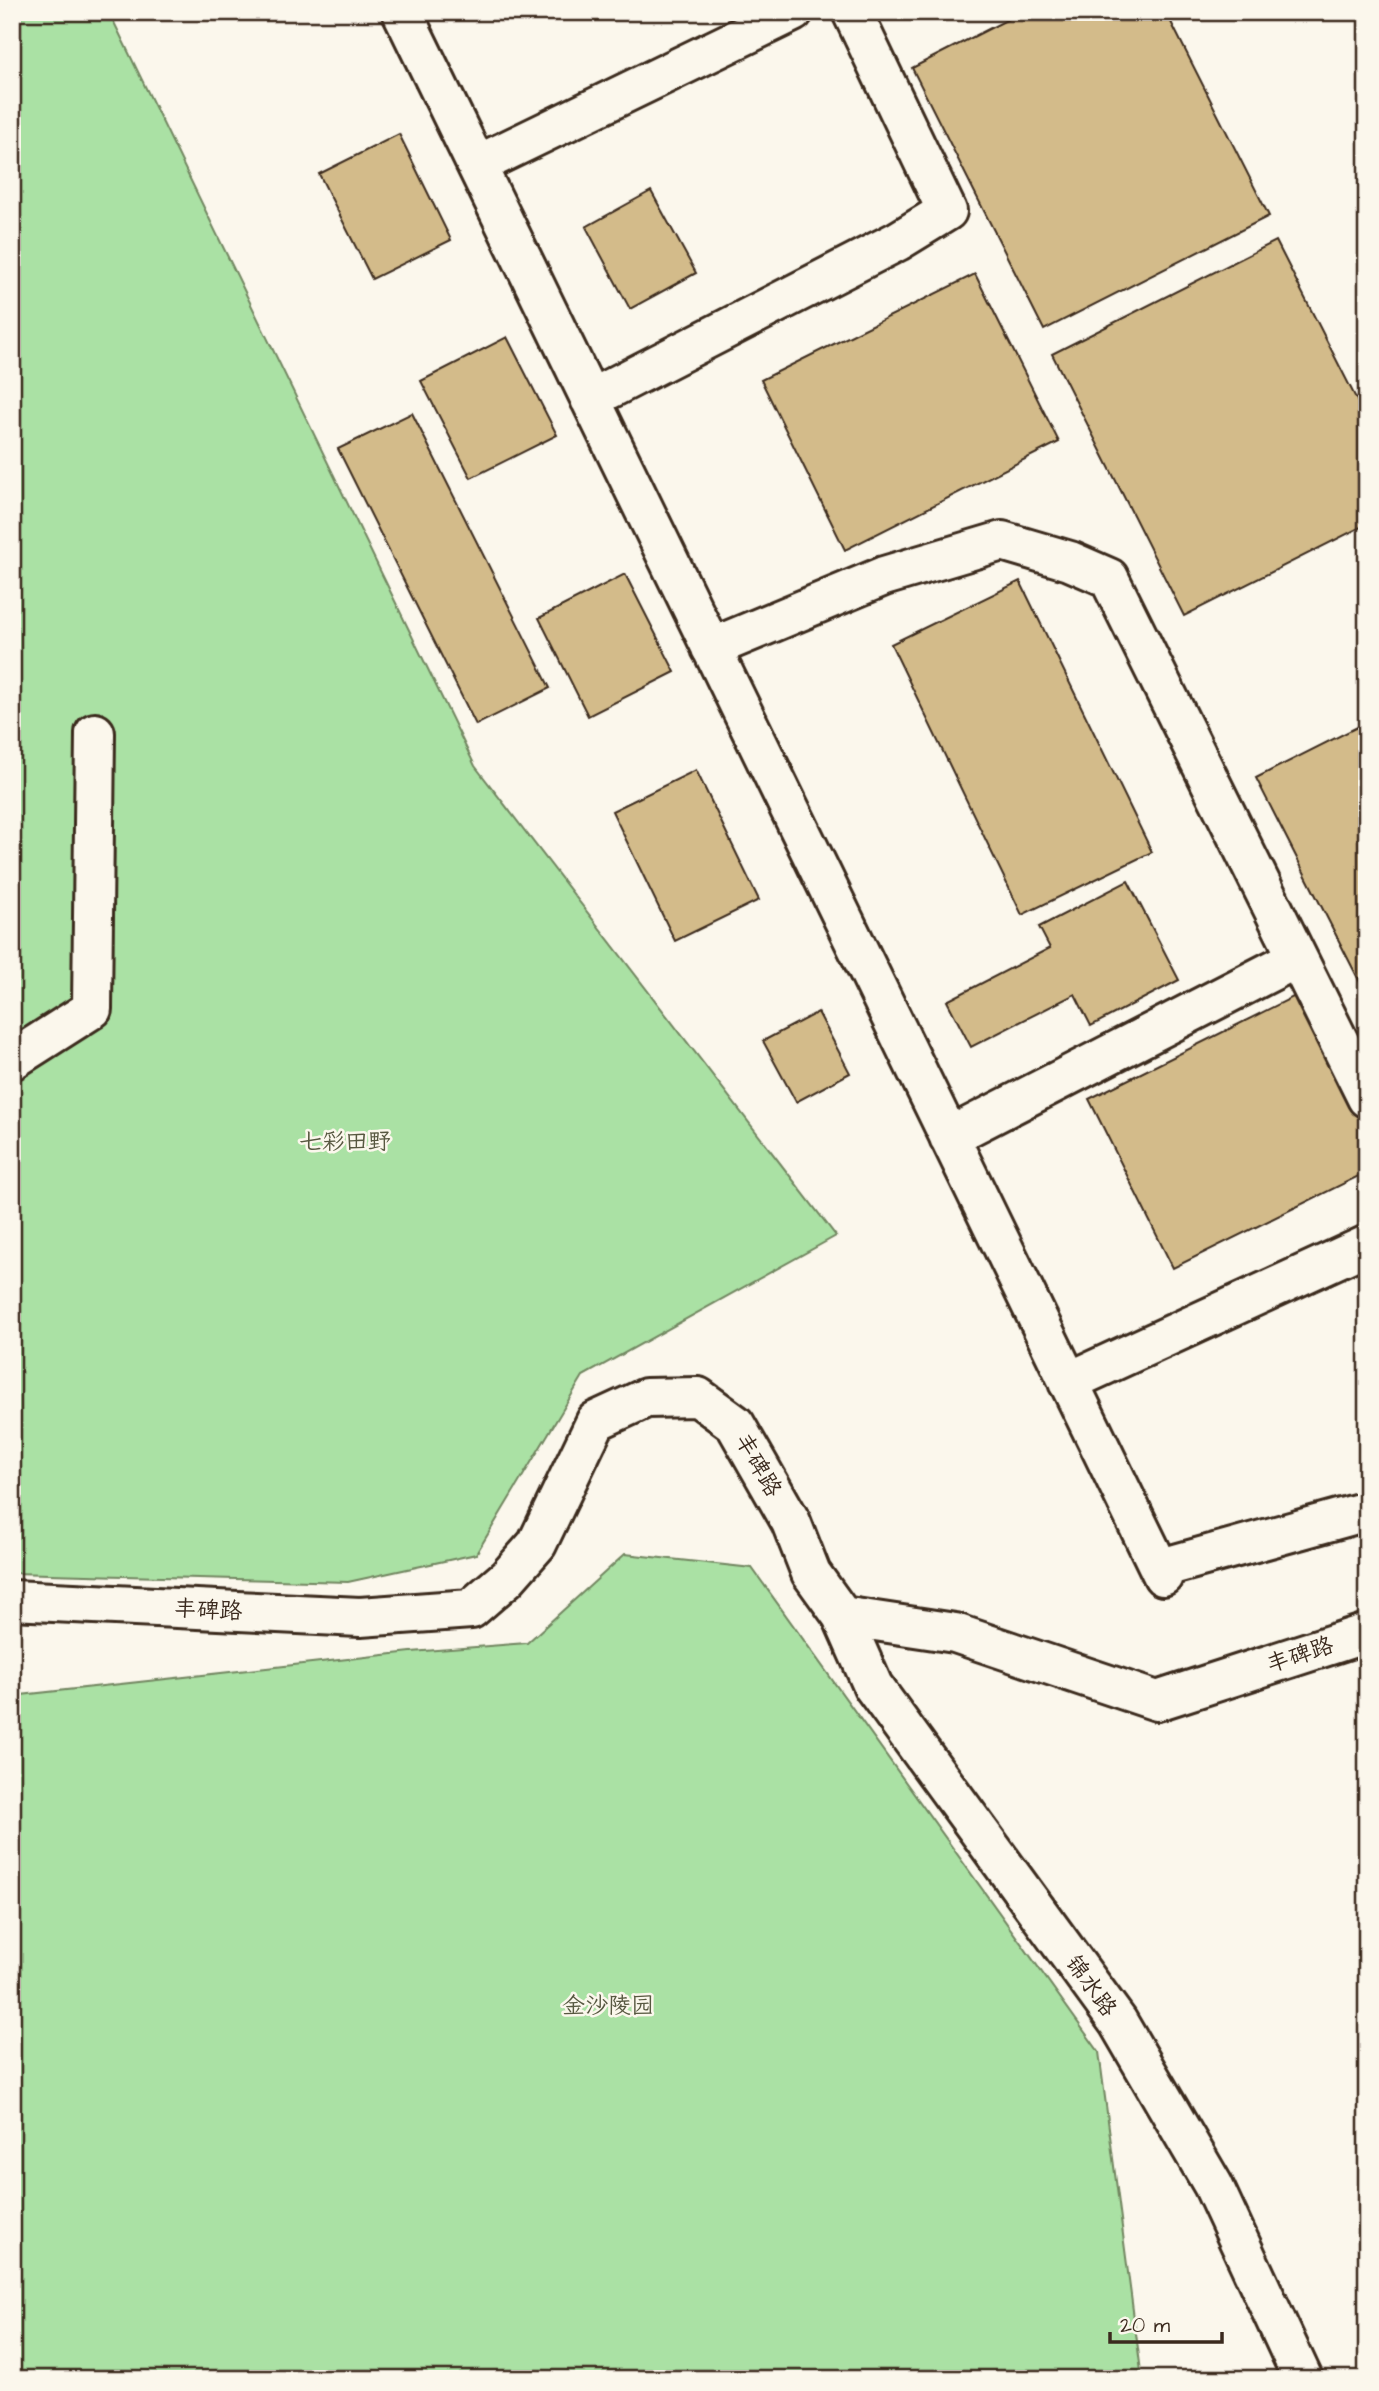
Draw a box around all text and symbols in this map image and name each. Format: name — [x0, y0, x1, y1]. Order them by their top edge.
park label: 七彩田野 — [299, 1126, 391, 1158]
street label: 丰碑路 — [727, 1427, 789, 1503]
street label: 丰碑路 — [173, 1592, 243, 1628]
street label: 丰碑路 — [1262, 1629, 1338, 1681]
street label: 锦水路 — [1058, 1949, 1124, 2023]
park label: 金沙陵园 — [562, 1990, 654, 2022]
scale bar — [1110, 2300, 1222, 2344]
text: 20 m — [1120, 2311, 1171, 2340]

